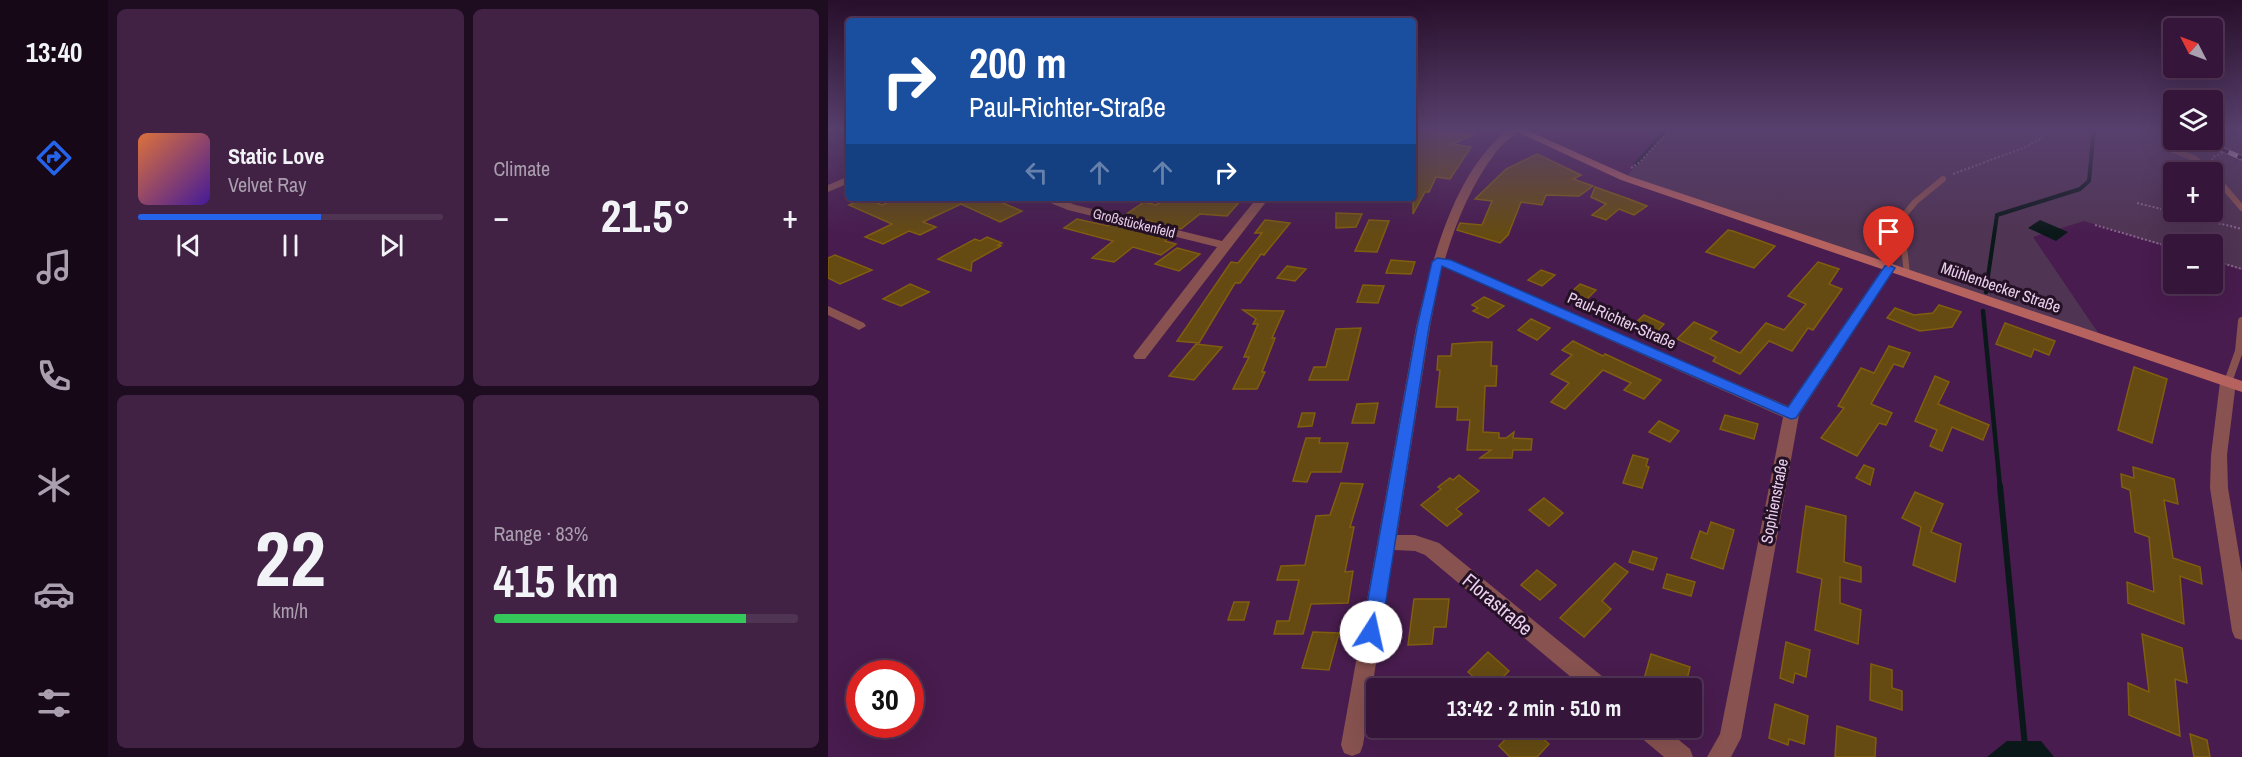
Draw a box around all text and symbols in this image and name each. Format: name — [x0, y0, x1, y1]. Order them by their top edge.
north arrow — [2163, 18, 2223, 78]
map controls — [2163, 18, 2223, 294]
text: 13:40 — [26, 34, 82, 70]
text: 200 m — [969, 35, 1067, 91]
icon: right — [870, 42, 948, 120]
text: Paul-Richter-Straße — [969, 89, 1166, 125]
button: layers — [2163, 90, 2223, 150]
icon: directions — [33, 137, 75, 179]
text: Static Love — [228, 141, 324, 171]
text: Climate — [494, 155, 550, 182]
icon: left — [1020, 156, 1053, 189]
icon: ahead — [1083, 156, 1116, 189]
icon: ahead — [1146, 156, 1179, 189]
icon: right — [1209, 156, 1242, 189]
button: + — [2163, 162, 2223, 222]
text: Velvet Ray — [228, 171, 306, 198]
text: 21.5° — [601, 185, 691, 246]
text: − — [494, 194, 509, 238]
text: + — [782, 194, 798, 238]
street label: Großstückenfeld — [1091, 204, 1177, 242]
pin — [1863, 206, 1914, 268]
icon: arrive — [1872, 215, 1905, 248]
icon: previous — [172, 229, 205, 262]
icon: pause — [274, 229, 307, 262]
icon: next — [375, 229, 408, 262]
button: − — [2163, 234, 2223, 294]
icon: music — [33, 246, 75, 288]
street label: Mühlenbecker Straße — [1938, 256, 2064, 318]
street label: Paul-Richter-Straße — [1564, 286, 1680, 354]
icon: phone — [33, 355, 75, 397]
street label: Sophienstraße — [1755, 457, 1793, 545]
icon: climate — [33, 464, 75, 506]
text: 22 — [255, 505, 326, 610]
text: Range · 83% — [494, 520, 588, 547]
text: 415 km — [494, 550, 619, 611]
street label: Florastraße — [1457, 567, 1539, 641]
icon: car — [33, 573, 75, 615]
text: km/h — [272, 597, 308, 624]
position arrow — [1339, 600, 1403, 664]
speed limit sign: 30 — [846, 660, 924, 738]
icon: filters — [33, 682, 75, 724]
text: 13:42 · 2 min · 510 m — [1447, 693, 1621, 723]

